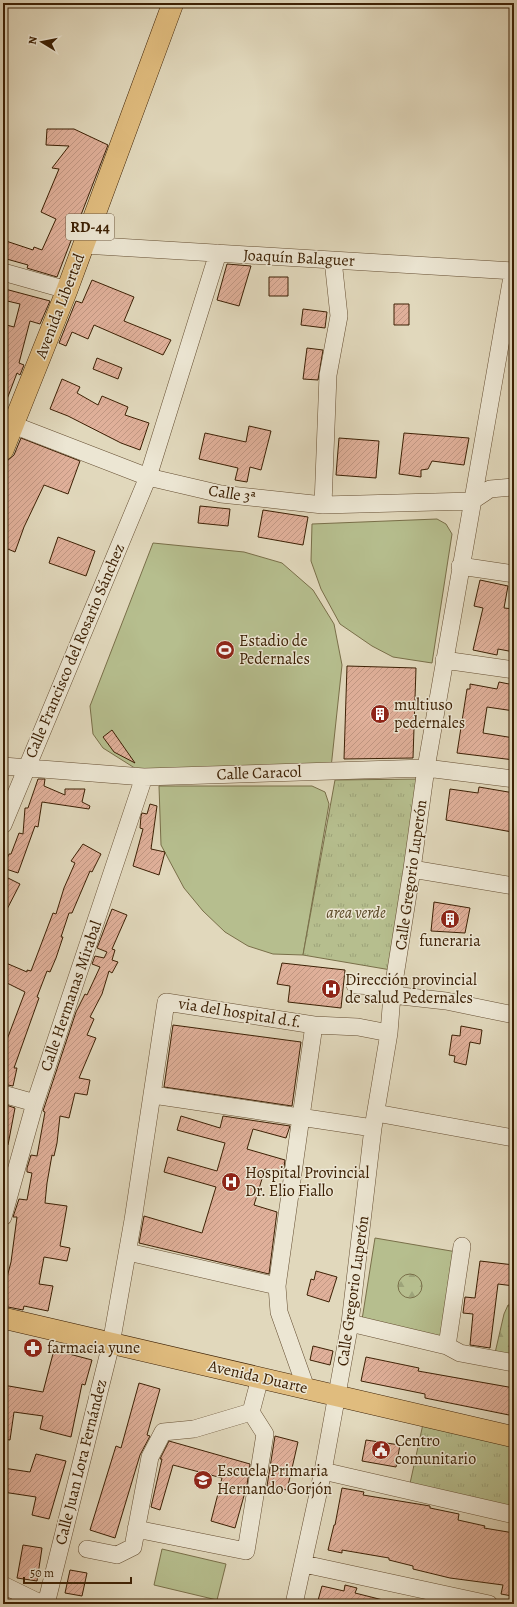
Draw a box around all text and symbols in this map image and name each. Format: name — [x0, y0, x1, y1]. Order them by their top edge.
north arrow — [22, 22, 62, 62]
text: N — [25, 35, 41, 46]
road number: RD-44 — [66, 214, 114, 240]
street label: Joaquín Balaguer — [243, 244, 355, 272]
street label: Avenida Libertad — [29, 250, 90, 363]
street label: Calle 3ª — [207, 479, 257, 509]
street label: Calle Francisco del Rosario Sánchez — [20, 540, 130, 762]
place label: Estadio de Pedernales — [239, 630, 310, 670]
sports icon: Estadio de Pedernales — [214, 639, 236, 661]
place label: multiuso pedernales — [394, 694, 465, 734]
building icon: multiuso pedernales — [369, 703, 391, 725]
street label: Calle Caracol — [216, 761, 302, 785]
street label: Calle Gregorio Luperón — [390, 798, 432, 952]
park label: area verde — [326, 902, 386, 924]
building icon: funeraria — [439, 908, 461, 930]
street label: Calle Hermanas Mirabal — [35, 918, 107, 1074]
place label: funeraria — [419, 930, 481, 952]
place label: Dirección provincial de salud Pedernales — [345, 969, 477, 1009]
hospital icon: Dirección provincial de salud Pedernales — [320, 978, 342, 1000]
street label: via del hospital d.f. — [176, 992, 303, 1034]
place label: Hospital Provincial Dr. Elio Fiallo — [245, 1162, 369, 1202]
hospital icon: Hospital Provincial Dr. Elio Fiallo — [220, 1171, 242, 1193]
street label: Calle Gregorio Luperón — [332, 1214, 374, 1368]
pharmacy icon: farmacia yune — [22, 1337, 44, 1359]
place label: farmacia yune — [47, 1337, 140, 1359]
street label: Avenida Duarte — [205, 1355, 310, 1399]
street label: Calle Juan Lora Fernández — [50, 1377, 112, 1547]
place label: Centro comunitario — [395, 1430, 476, 1470]
public building icon: Centro comunitario — [370, 1439, 392, 1461]
place label: Escuela Primaria Hernando Gorjón — [217, 1460, 332, 1500]
school or university icon: Escuela Primaria Hernando Gorjón — [192, 1469, 214, 1491]
scale bar — [24, 1559, 131, 1585]
text: 50 m — [30, 1565, 54, 1581]

